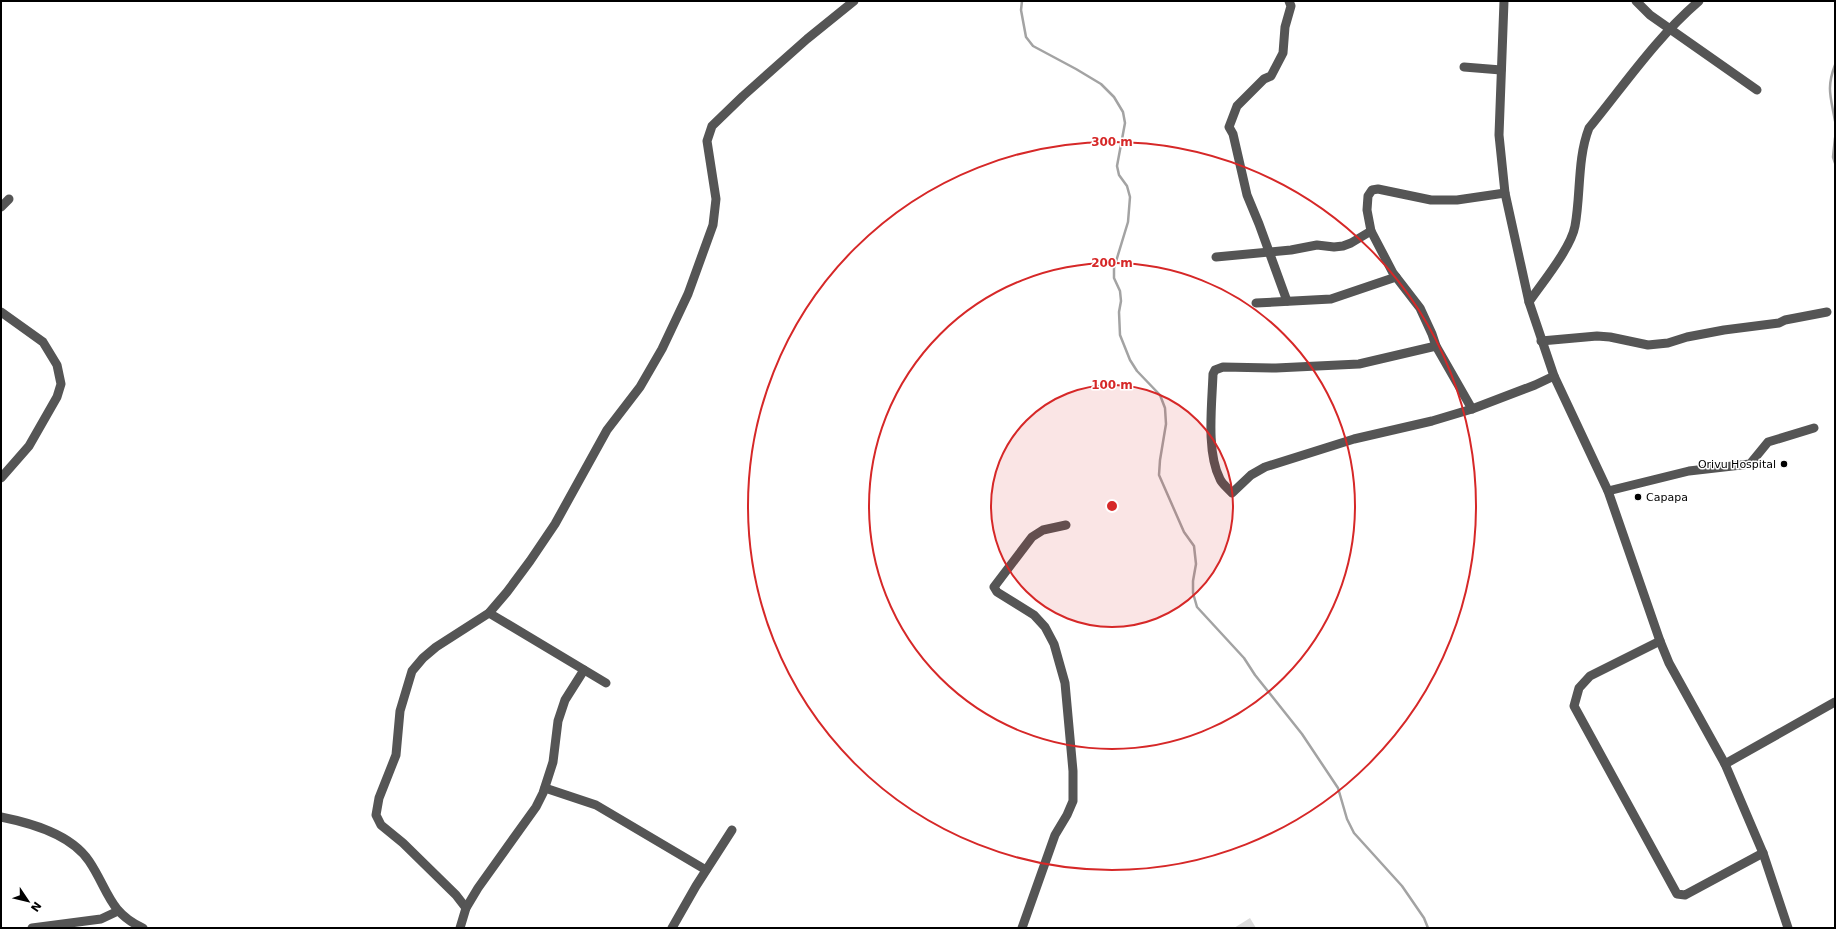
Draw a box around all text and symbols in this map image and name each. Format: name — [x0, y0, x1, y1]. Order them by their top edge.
text: 300 m — [1091, 135, 1133, 149]
text: 200 m — [1091, 256, 1133, 270]
text: 100 m — [1091, 378, 1133, 392]
place label: Orivu Hospital — [1698, 458, 1776, 471]
marker: Orivu Hospital — [1779, 459, 1789, 469]
place label: Capapa — [1646, 491, 1688, 504]
marker: Capapa — [1633, 492, 1643, 502]
centre of rings — [1105, 499, 1119, 513]
north arrow — [8, 881, 48, 921]
text: N — [28, 899, 44, 914]

